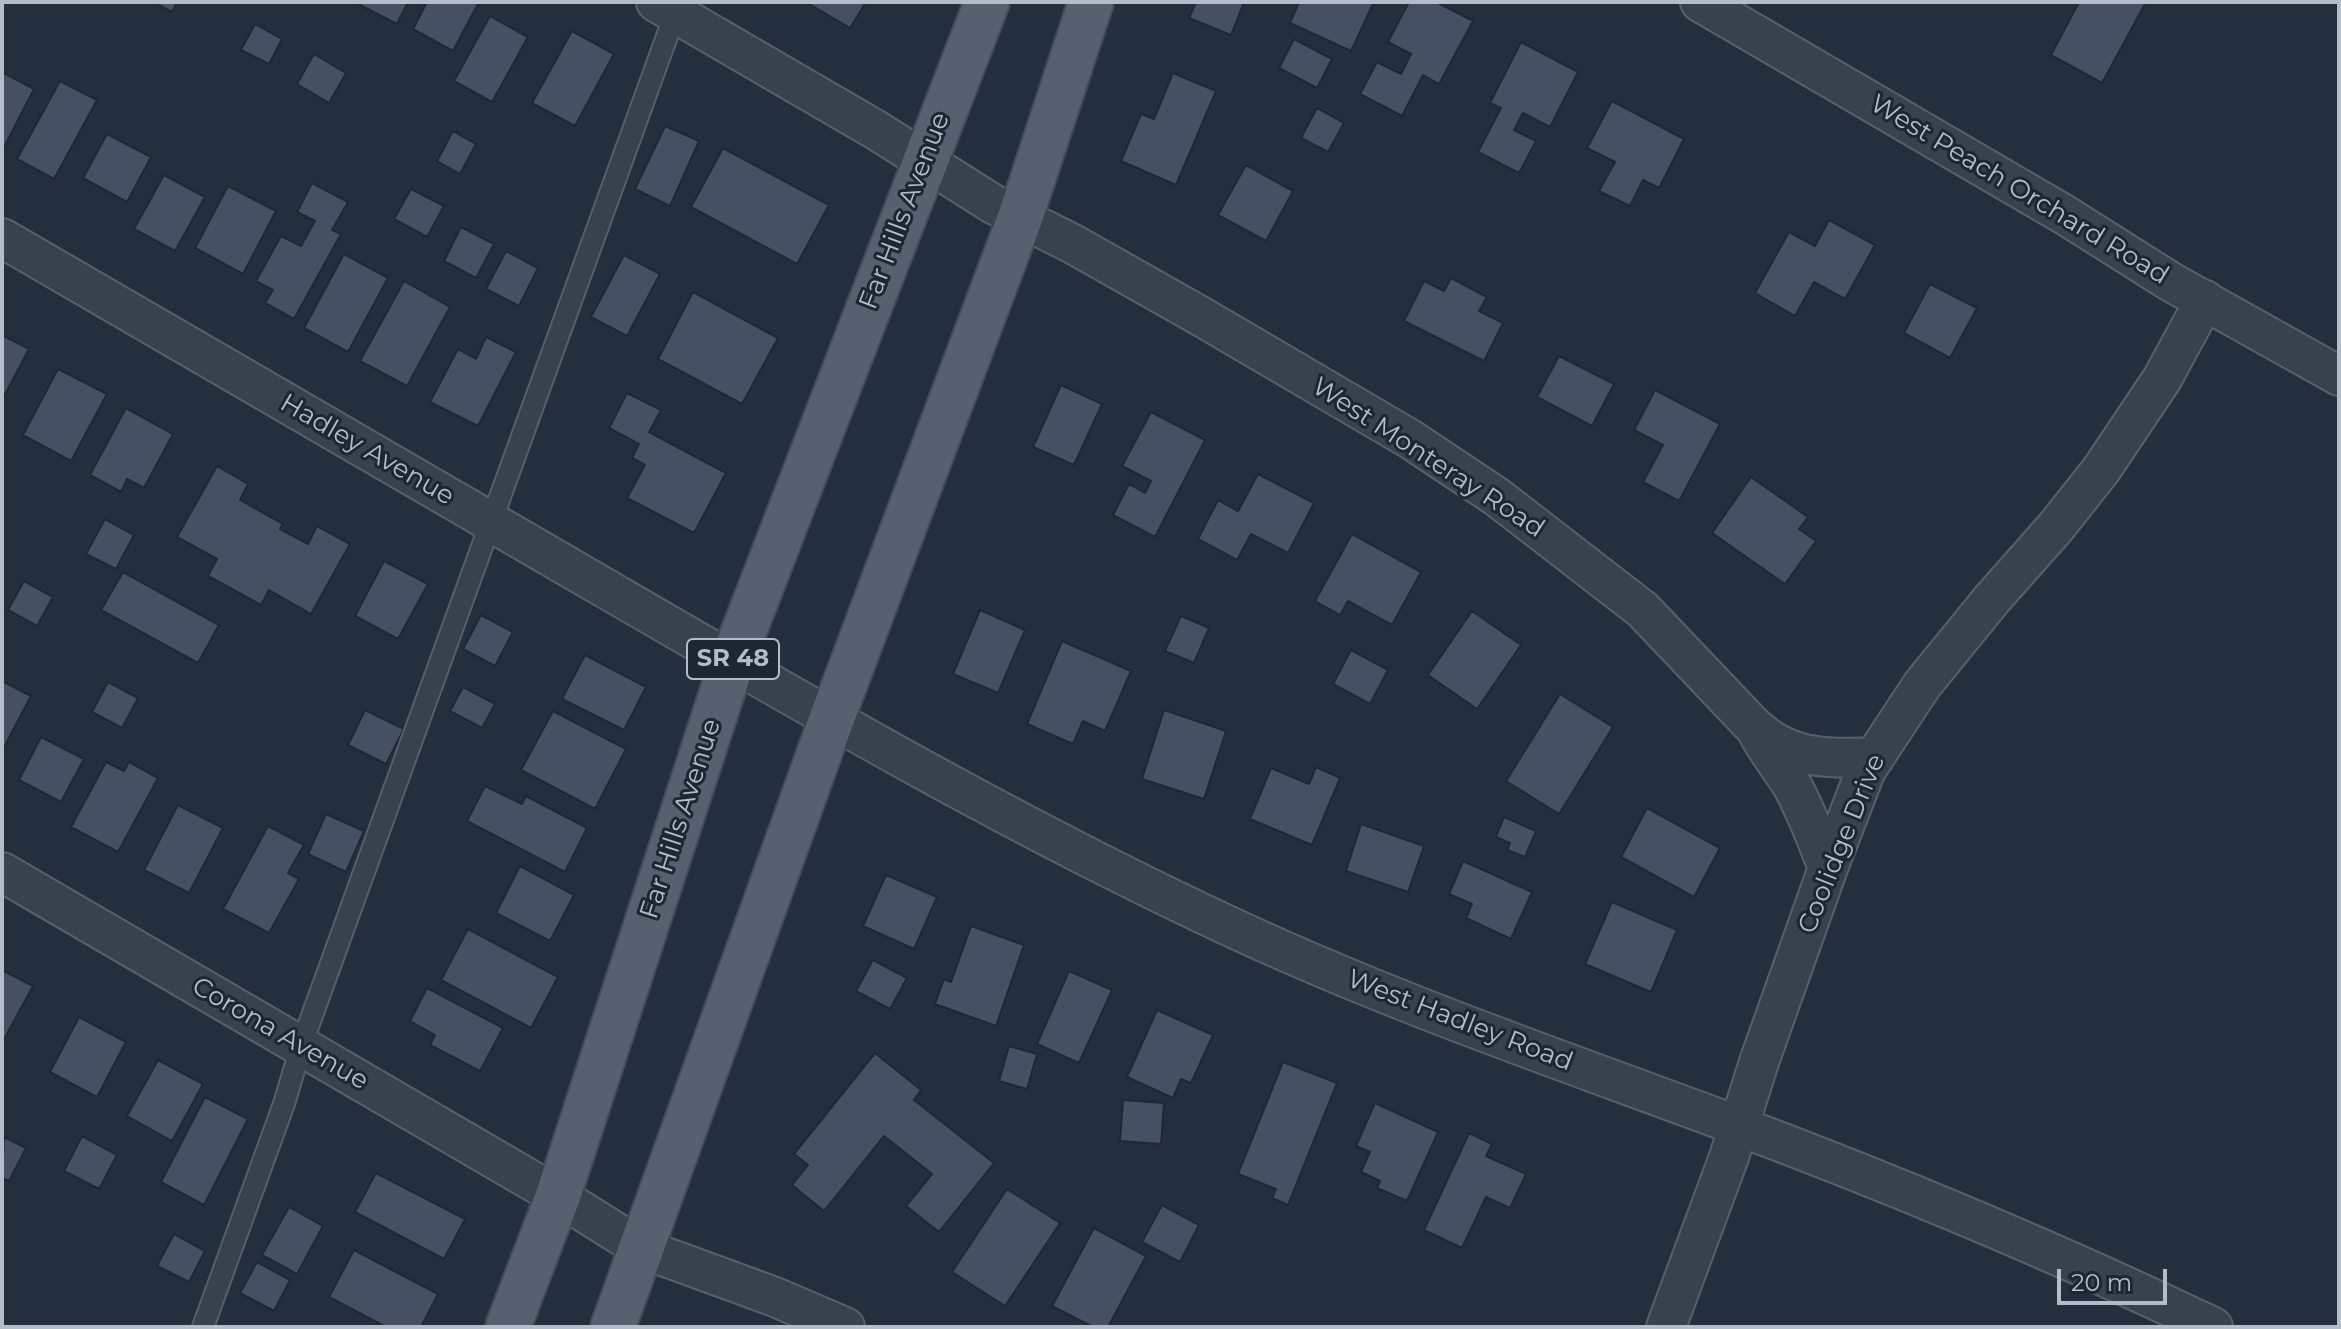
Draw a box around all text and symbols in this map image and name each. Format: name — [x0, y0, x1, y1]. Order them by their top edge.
street label: West Peach Orchard Road — [1864, 88, 2174, 292]
street label: Far Hills Avenue — [853, 108, 957, 314]
street label: West Monteray Road — [1306, 371, 1550, 545]
street label: Hadley Avenue — [274, 388, 460, 512]
road number: SR 48 — [687, 639, 779, 679]
street label: Far Hills Avenue — [634, 715, 728, 923]
street label: Coolidge Drive — [1792, 750, 1892, 938]
street label: West Hadley Road — [1343, 964, 1577, 1078]
street label: Corona Avenue — [186, 971, 374, 1097]
scale bar — [2061, 1253, 2171, 1303]
text: 20 m — [2071, 1268, 2132, 1297]

